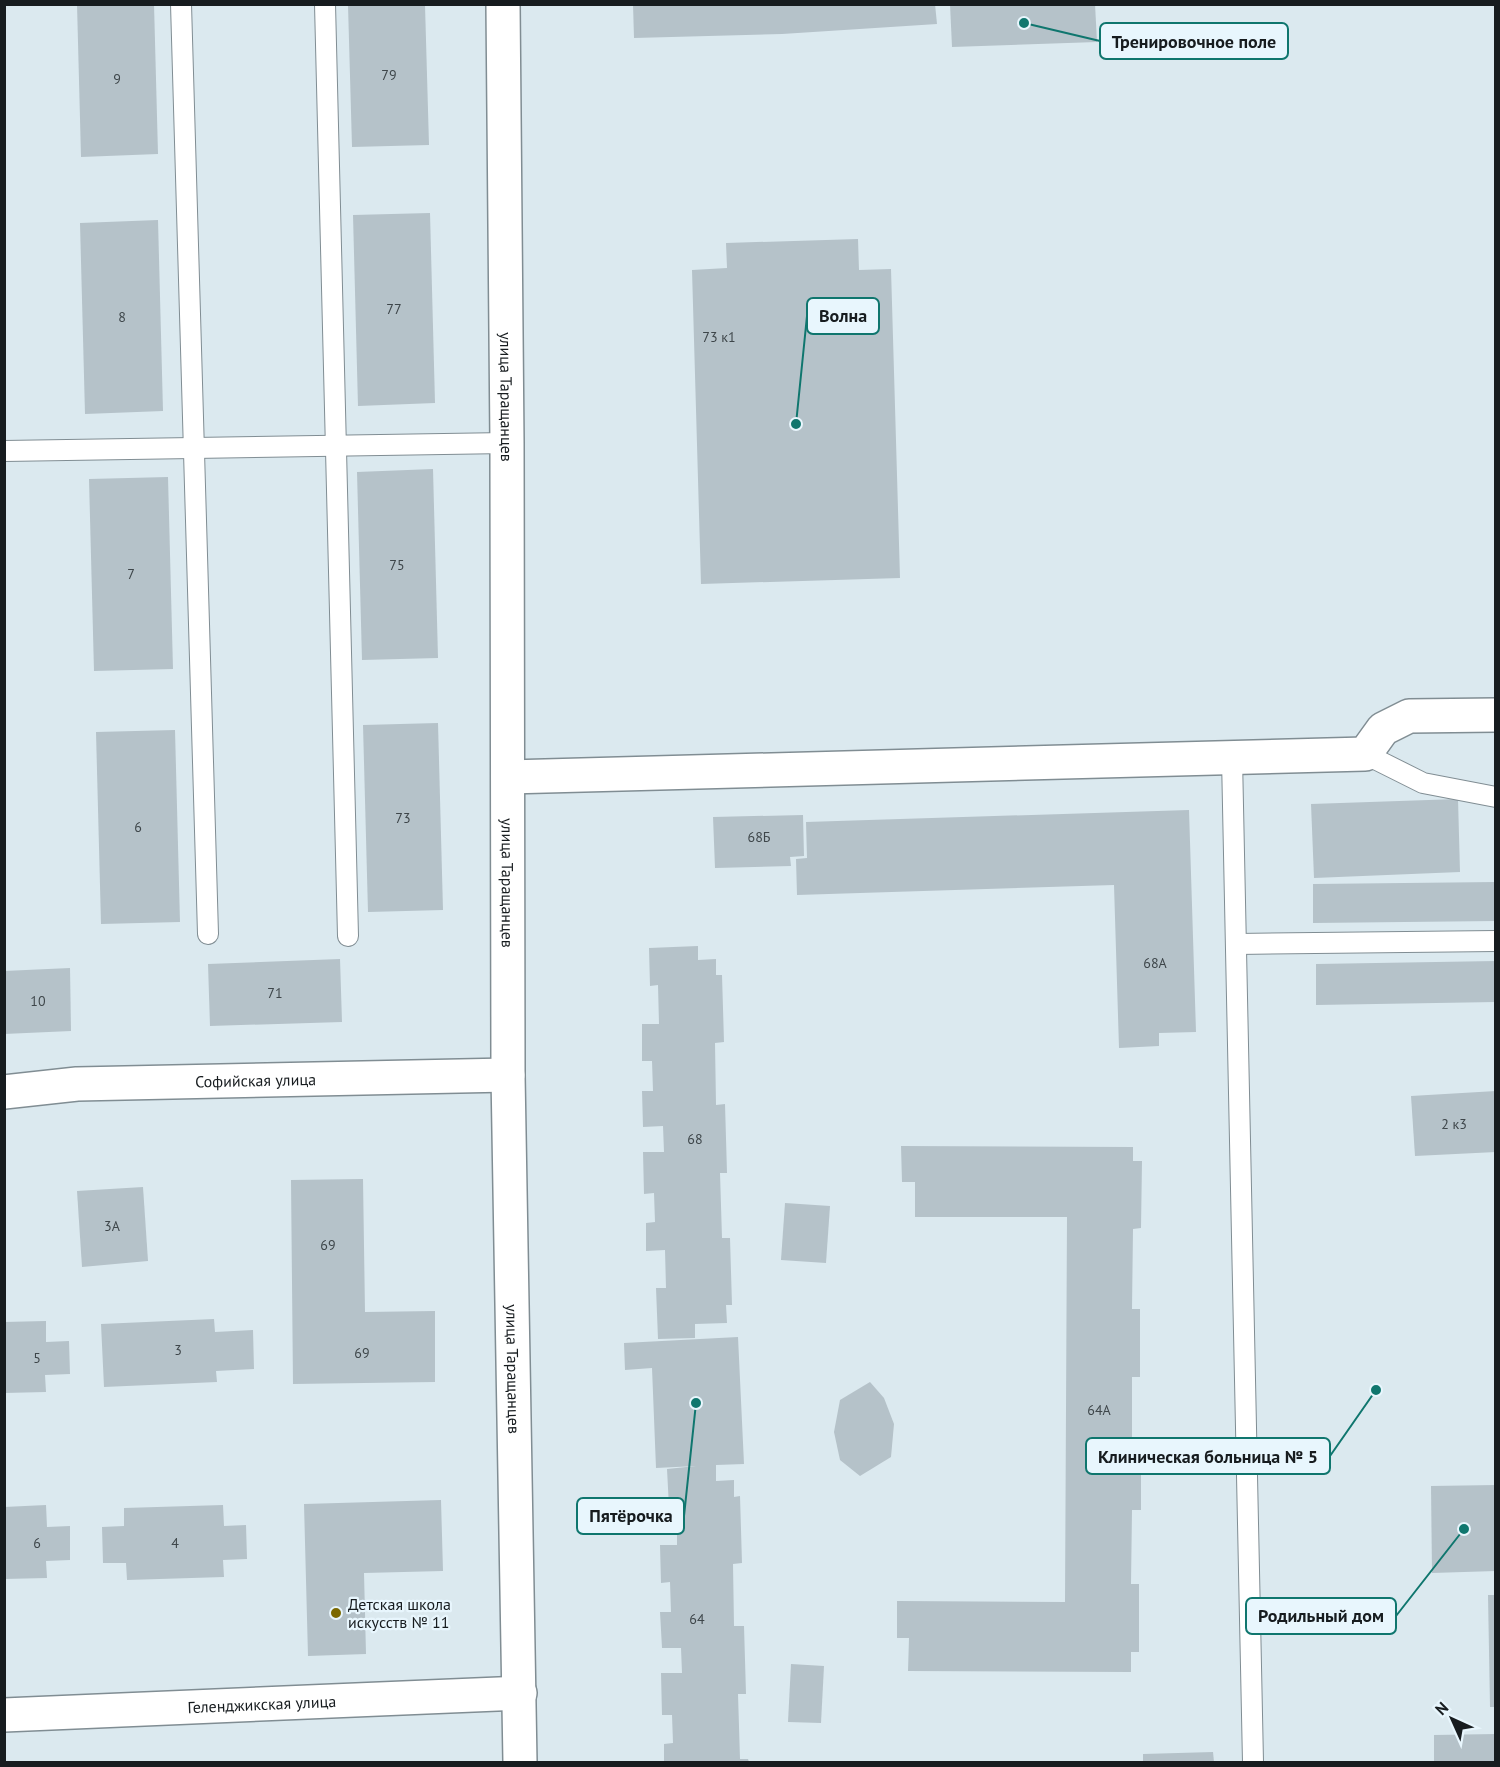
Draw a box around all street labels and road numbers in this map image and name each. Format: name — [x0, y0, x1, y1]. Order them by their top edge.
street label: улица Таращанцев — [496, 332, 517, 462]
street label: улица Таращанцев — [498, 818, 518, 948]
street label: Софийская улица — [195, 1069, 316, 1092]
street label: улица Таращанцев — [502, 1304, 524, 1434]
street label: Геленджикская улица — [187, 1691, 337, 1717]

